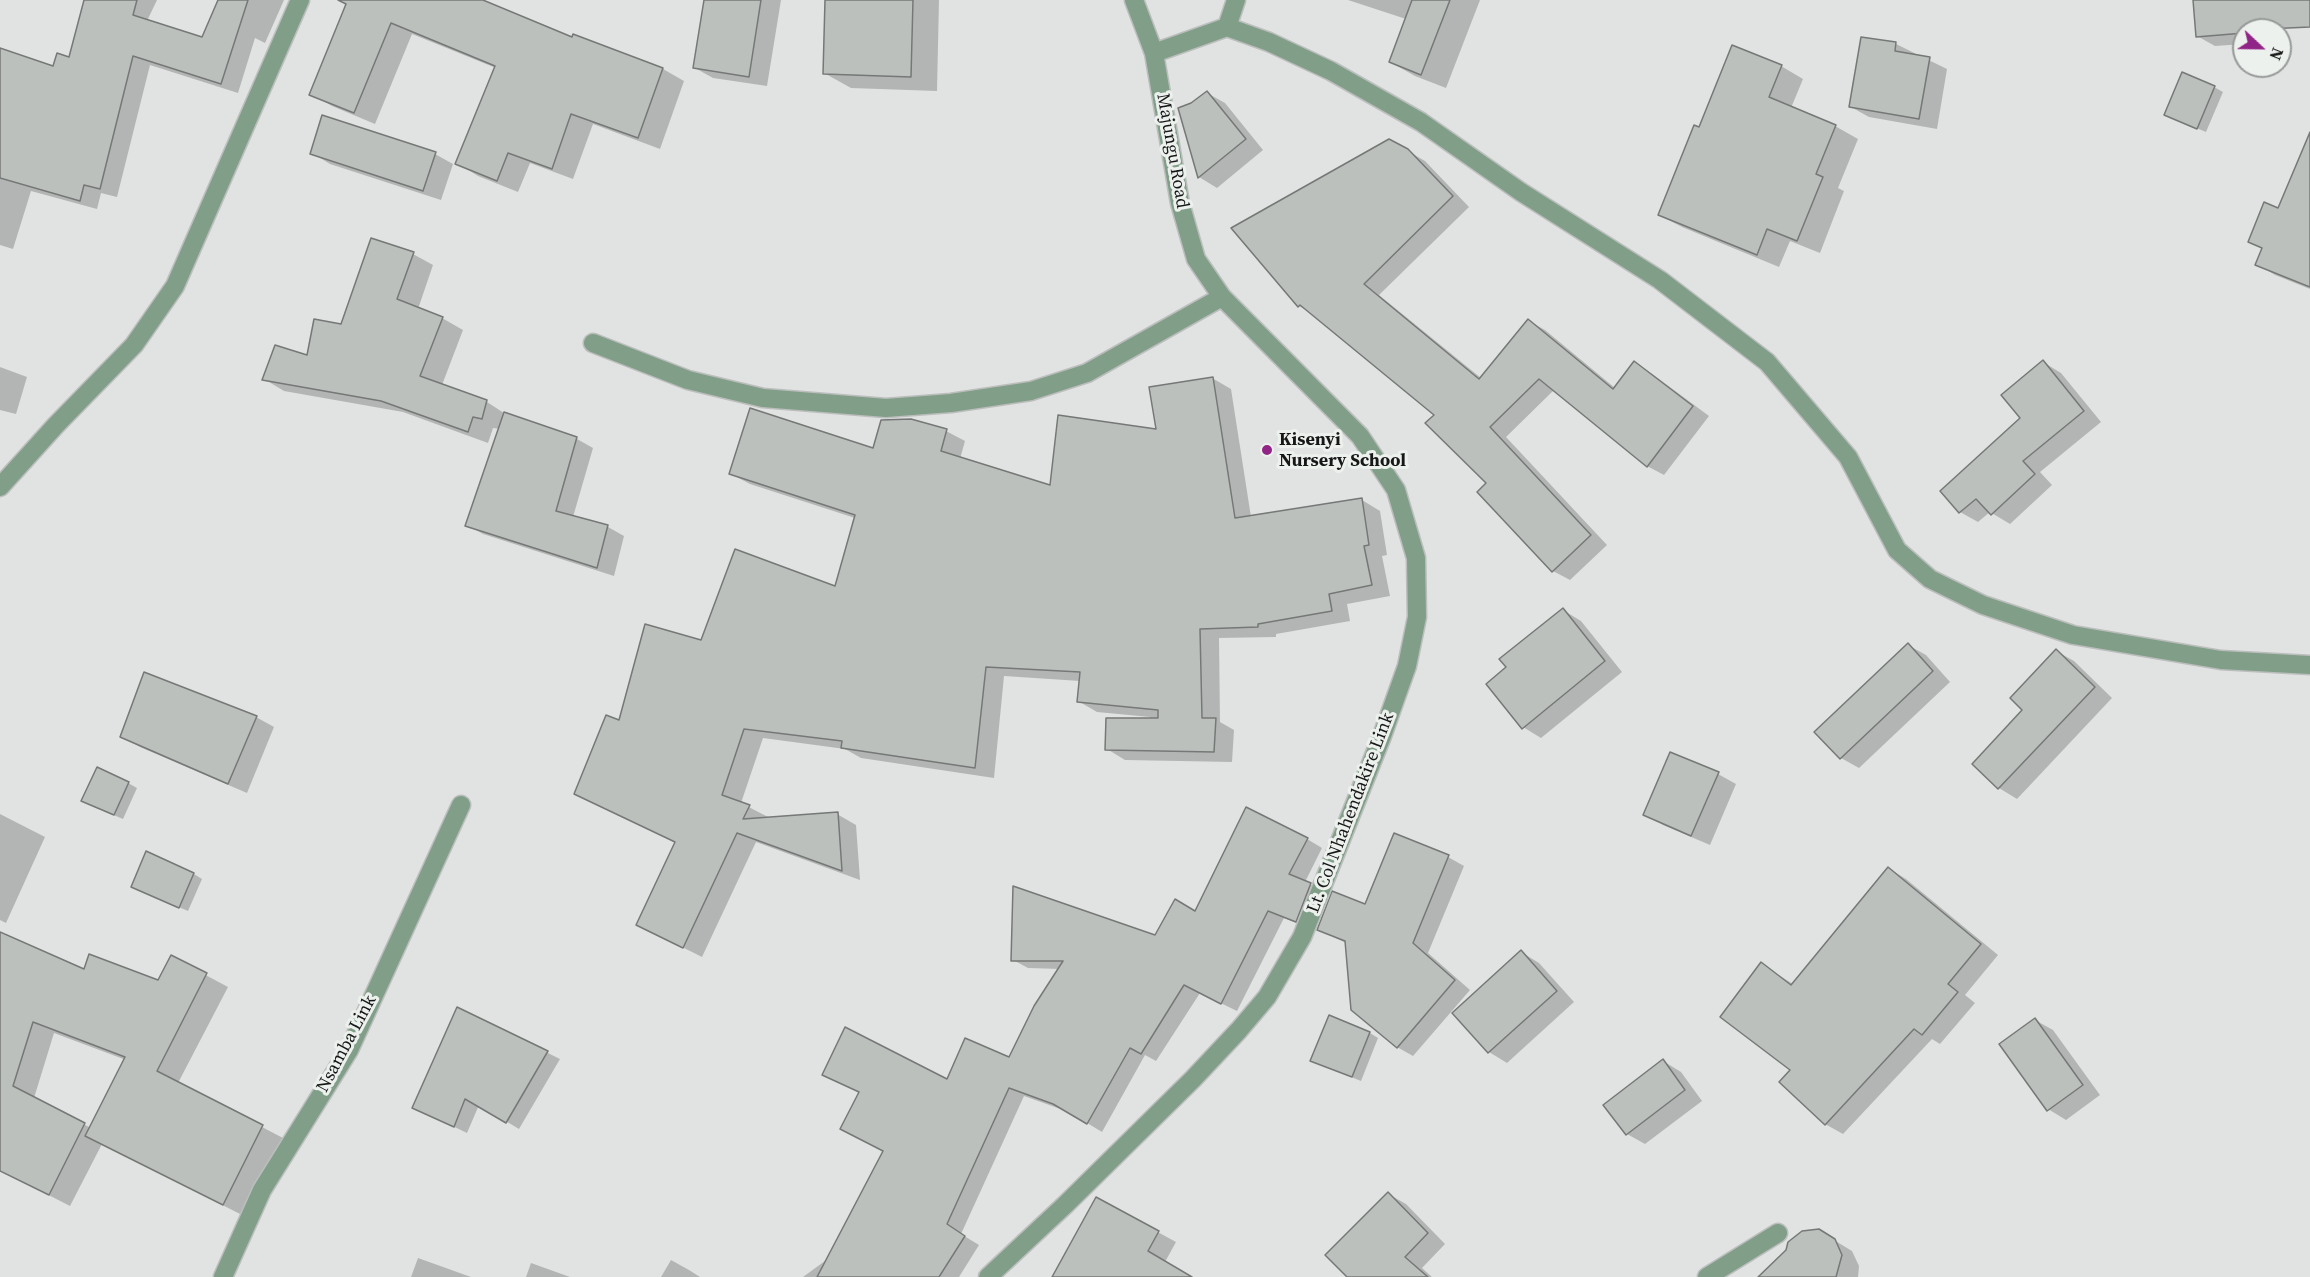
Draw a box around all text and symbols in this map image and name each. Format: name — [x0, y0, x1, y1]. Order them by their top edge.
north arrow — [2232, 18, 2292, 78]
text: N — [2264, 44, 2289, 64]
street label: Majungu Road — [1151, 92, 1193, 210]
place label: Kisenyi Nursery School — [1279, 429, 1406, 472]
marker: Kisenyi Nursery School — [1260, 443, 1274, 457]
street label: Lt. Col Nhahendakire Link — [1303, 710, 1399, 916]
street label: Nsamba Link — [312, 992, 382, 1096]

